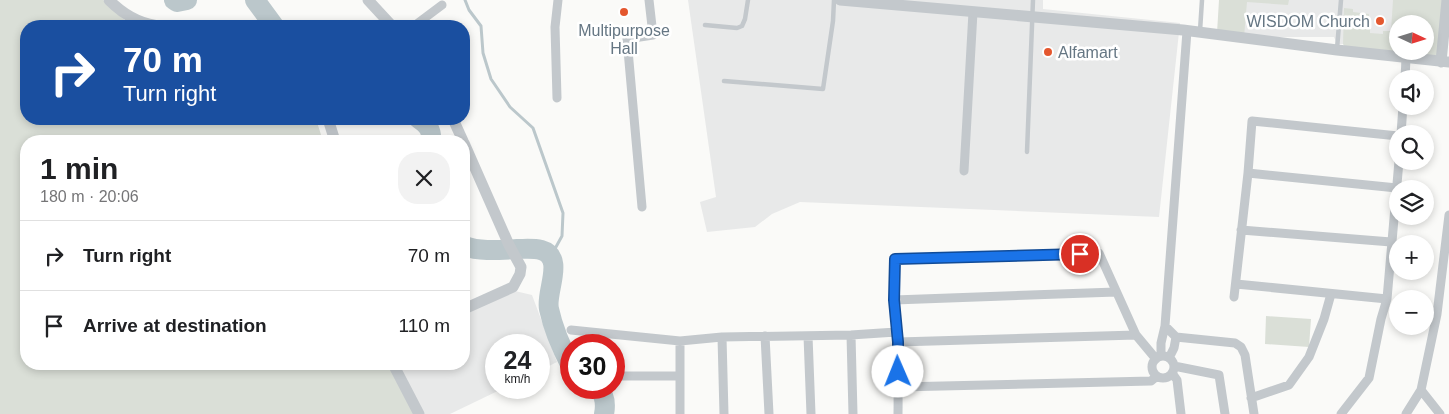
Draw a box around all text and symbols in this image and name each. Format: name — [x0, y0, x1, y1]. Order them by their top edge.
marker: Multipurpose Hall — [618, 6, 630, 18]
place label: WISDOM Church — [1246, 13, 1370, 30]
marker: WISDOM Church — [1374, 15, 1386, 27]
north arrow — [1389, 15, 1434, 60]
map controls — [1389, 15, 1434, 335]
place label: Multipurpose Hall — [578, 22, 670, 57]
icon: right — [40, 40, 105, 105]
text: 70 m — [123, 40, 203, 79]
place label: Alfamart — [1058, 44, 1118, 61]
marker: Alfamart — [1042, 46, 1054, 58]
button: sound — [1389, 70, 1434, 115]
text: Turn right — [123, 81, 216, 106]
button: search — [1389, 125, 1434, 170]
text: 1 min — [40, 152, 118, 185]
button: close — [398, 152, 450, 204]
button: layers — [1389, 180, 1434, 225]
text: 180 m · 20:06 — [40, 188, 139, 205]
pin — [1059, 233, 1101, 275]
button: + — [1389, 235, 1434, 280]
icon: arrive — [1066, 240, 1094, 268]
icon: right — [40, 242, 68, 270]
text: Turn right — [83, 245, 171, 266]
text: 70 m — [408, 245, 450, 266]
button: − — [1389, 290, 1434, 335]
icon: arrive — [40, 312, 68, 340]
text: Arrive at destination — [83, 315, 267, 336]
text: 110 m — [399, 315, 450, 336]
speed limit sign: 30 — [560, 334, 625, 399]
position arrow — [871, 345, 923, 397]
text: 24 — [504, 346, 531, 374]
text: km/h — [504, 372, 531, 386]

